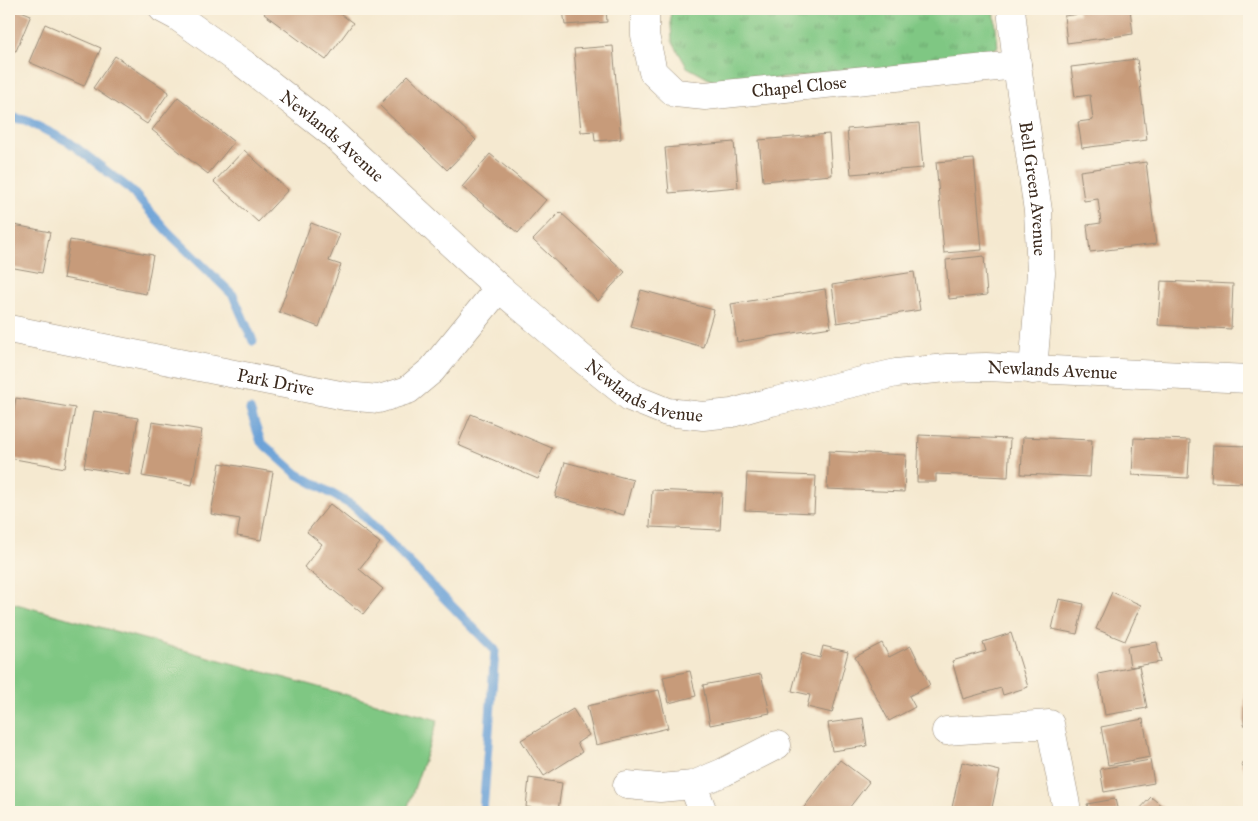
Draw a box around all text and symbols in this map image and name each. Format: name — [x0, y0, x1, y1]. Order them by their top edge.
street label: Chapel Close — [750, 71, 848, 102]
street label: Newlands Avenue — [276, 86, 389, 187]
street label: Bell Green Avenue — [1014, 120, 1051, 256]
street label: Newlands Avenue — [581, 355, 704, 427]
street label: Newlands Avenue — [987, 356, 1118, 384]
street label: Park Drive — [235, 364, 316, 401]

